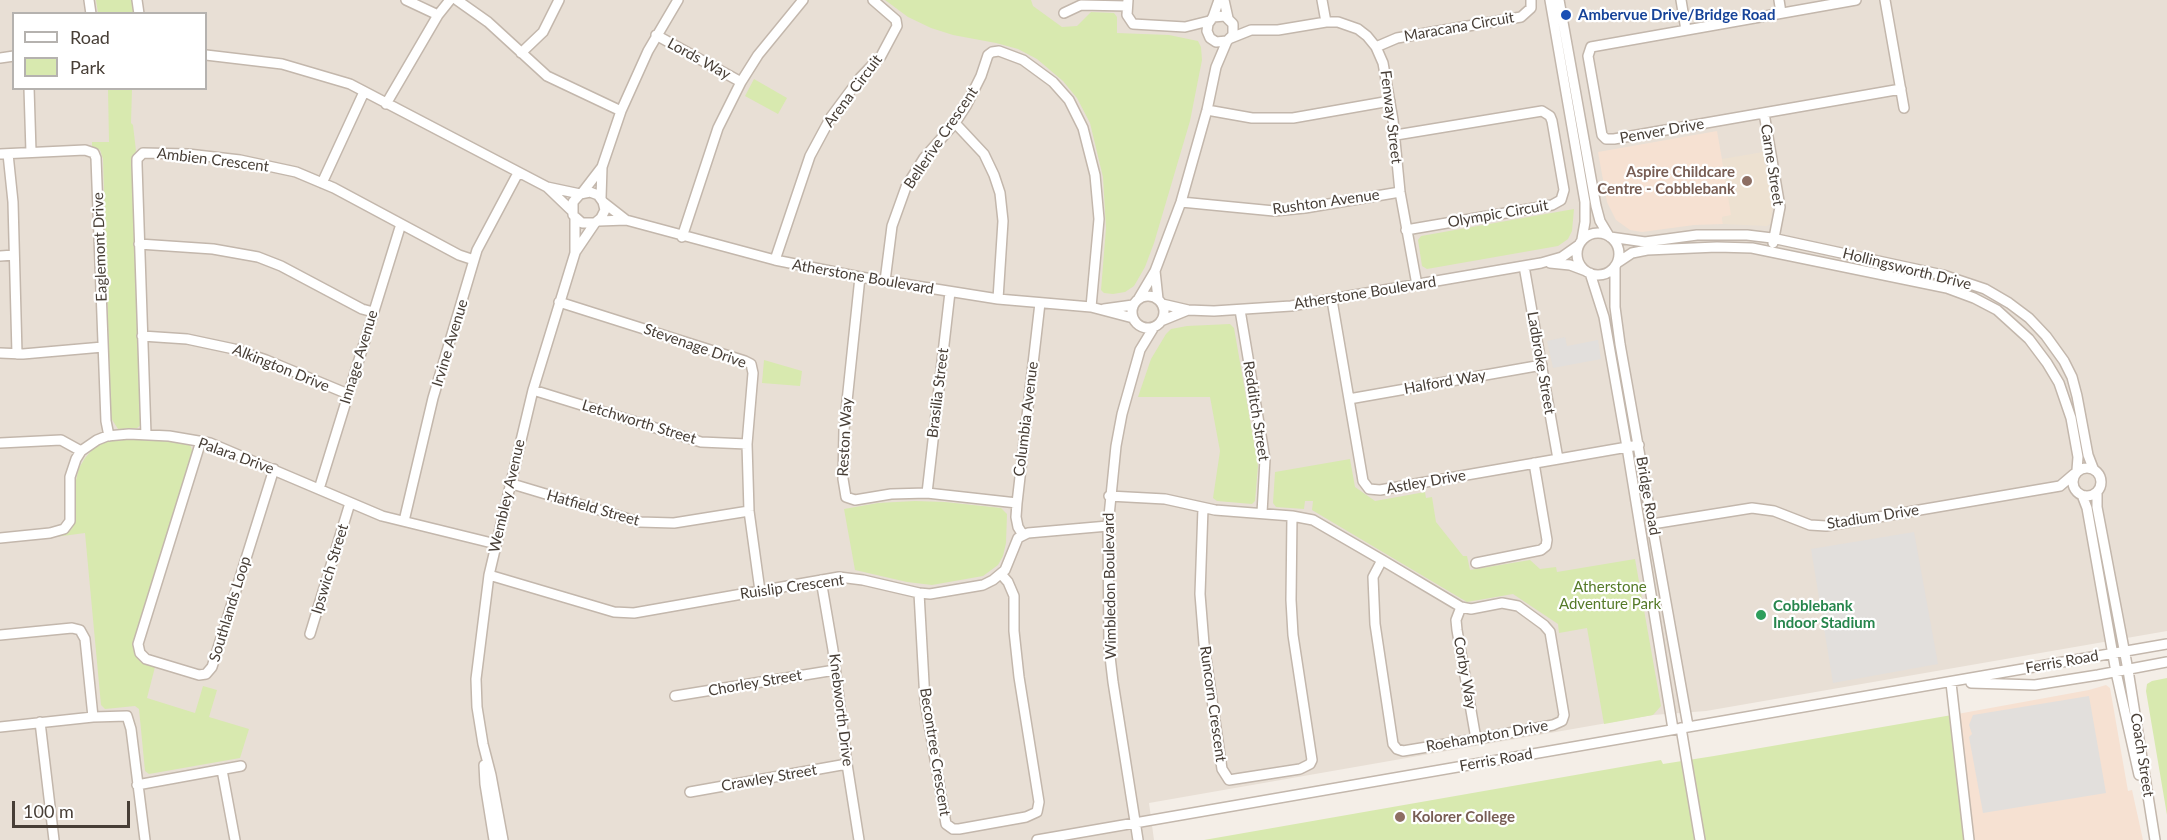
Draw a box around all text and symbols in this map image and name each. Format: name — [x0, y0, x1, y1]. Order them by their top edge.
place label: Ambervue Drive/Bridge Road — [1578, 6, 1775, 24]
street label: Maracana Circuit — [1403, 8, 1515, 46]
marker: Ambervue Drive/Bridge Road — [1559, 8, 1573, 22]
legend — [12, 12, 207, 90]
text: Road — [70, 26, 110, 48]
street label: Lords Way — [664, 34, 734, 84]
street label: Arena Circuit — [820, 51, 886, 131]
text: Park — [70, 56, 105, 78]
street label: Fenway Street — [1376, 69, 1406, 165]
street label: Bellerive Crescent — [900, 84, 982, 192]
street label: Penver Drive — [1618, 115, 1706, 147]
street label: Carne Street — [1757, 123, 1787, 207]
street label: Ambien Crescent — [156, 144, 270, 176]
place label: Aspire Childcare Centre - Cobblebank — [1597, 163, 1735, 198]
marker: Aspire Childcare Centre - Cobblebank — [1740, 174, 1754, 188]
street label: Rushton Avenue — [1271, 186, 1381, 218]
street label: Eaglemont Drive — [89, 192, 111, 302]
street label: Olympic Circuit — [1446, 196, 1550, 232]
street label: Hollingsworth Drive — [1841, 244, 1973, 294]
street label: Atherstone Boulevard — [791, 256, 935, 298]
street label: Atherstone Boulevard — [1293, 273, 1437, 313]
street label: Irvine Avenue — [428, 297, 472, 389]
street label: Innage Avenue — [336, 308, 382, 406]
street label: Ladbroke Street — [1523, 310, 1559, 416]
street label: Stevenage Drive — [641, 320, 749, 372]
street label: Alkington Drive — [230, 340, 332, 396]
street label: Brasilia Street — [924, 347, 952, 439]
street label: Redditch Street — [1239, 359, 1273, 463]
street label: Columbia Avenue — [1010, 361, 1042, 477]
street label: Halford Way — [1403, 366, 1487, 398]
street label: Letchworth Street — [580, 396, 698, 448]
street label: Reston Way — [834, 397, 856, 477]
street label: Palara Drive — [196, 434, 276, 478]
street label: Wembley Avenue — [485, 438, 529, 554]
street label: Bridge Road — [1632, 455, 1664, 537]
street label: Astley Drive — [1385, 466, 1467, 498]
street label: Hatfield Street — [545, 486, 641, 530]
street label: Stadium Drive — [1826, 501, 1920, 533]
street label: Wimbledon Boulevard — [1100, 512, 1120, 660]
street label: Ipswich Street — [308, 522, 352, 616]
street label: Southlands Loop — [205, 554, 255, 664]
street label: Ruislip Crescent — [739, 571, 845, 603]
park label: Atherstone Adventure Park — [1559, 578, 1661, 613]
place label: Cobblebank Indoor Stadium — [1773, 597, 1875, 632]
marker: Cobblebank Indoor Stadium — [1754, 608, 1768, 622]
street label: Corby Way — [1450, 635, 1480, 711]
street label: Runcorn Crescent — [1196, 645, 1230, 763]
street label: Ferris Road — [2024, 647, 2100, 677]
street label: Knebworth Drive — [825, 653, 857, 767]
street label: Chorley Street — [707, 666, 803, 700]
street label: Becontree Crescent — [916, 687, 954, 817]
street label: Coach Street — [2126, 712, 2158, 798]
street label: Roehampton Drive — [1425, 716, 1549, 756]
street label: Ferris Road — [1458, 745, 1534, 775]
street label: Crawley Street — [720, 761, 818, 795]
scale bar — [15, 789, 134, 827]
text: 100 m — [23, 800, 74, 822]
place label: Kolorer College — [1412, 808, 1515, 826]
marker: Kolorer College — [1393, 810, 1407, 824]

